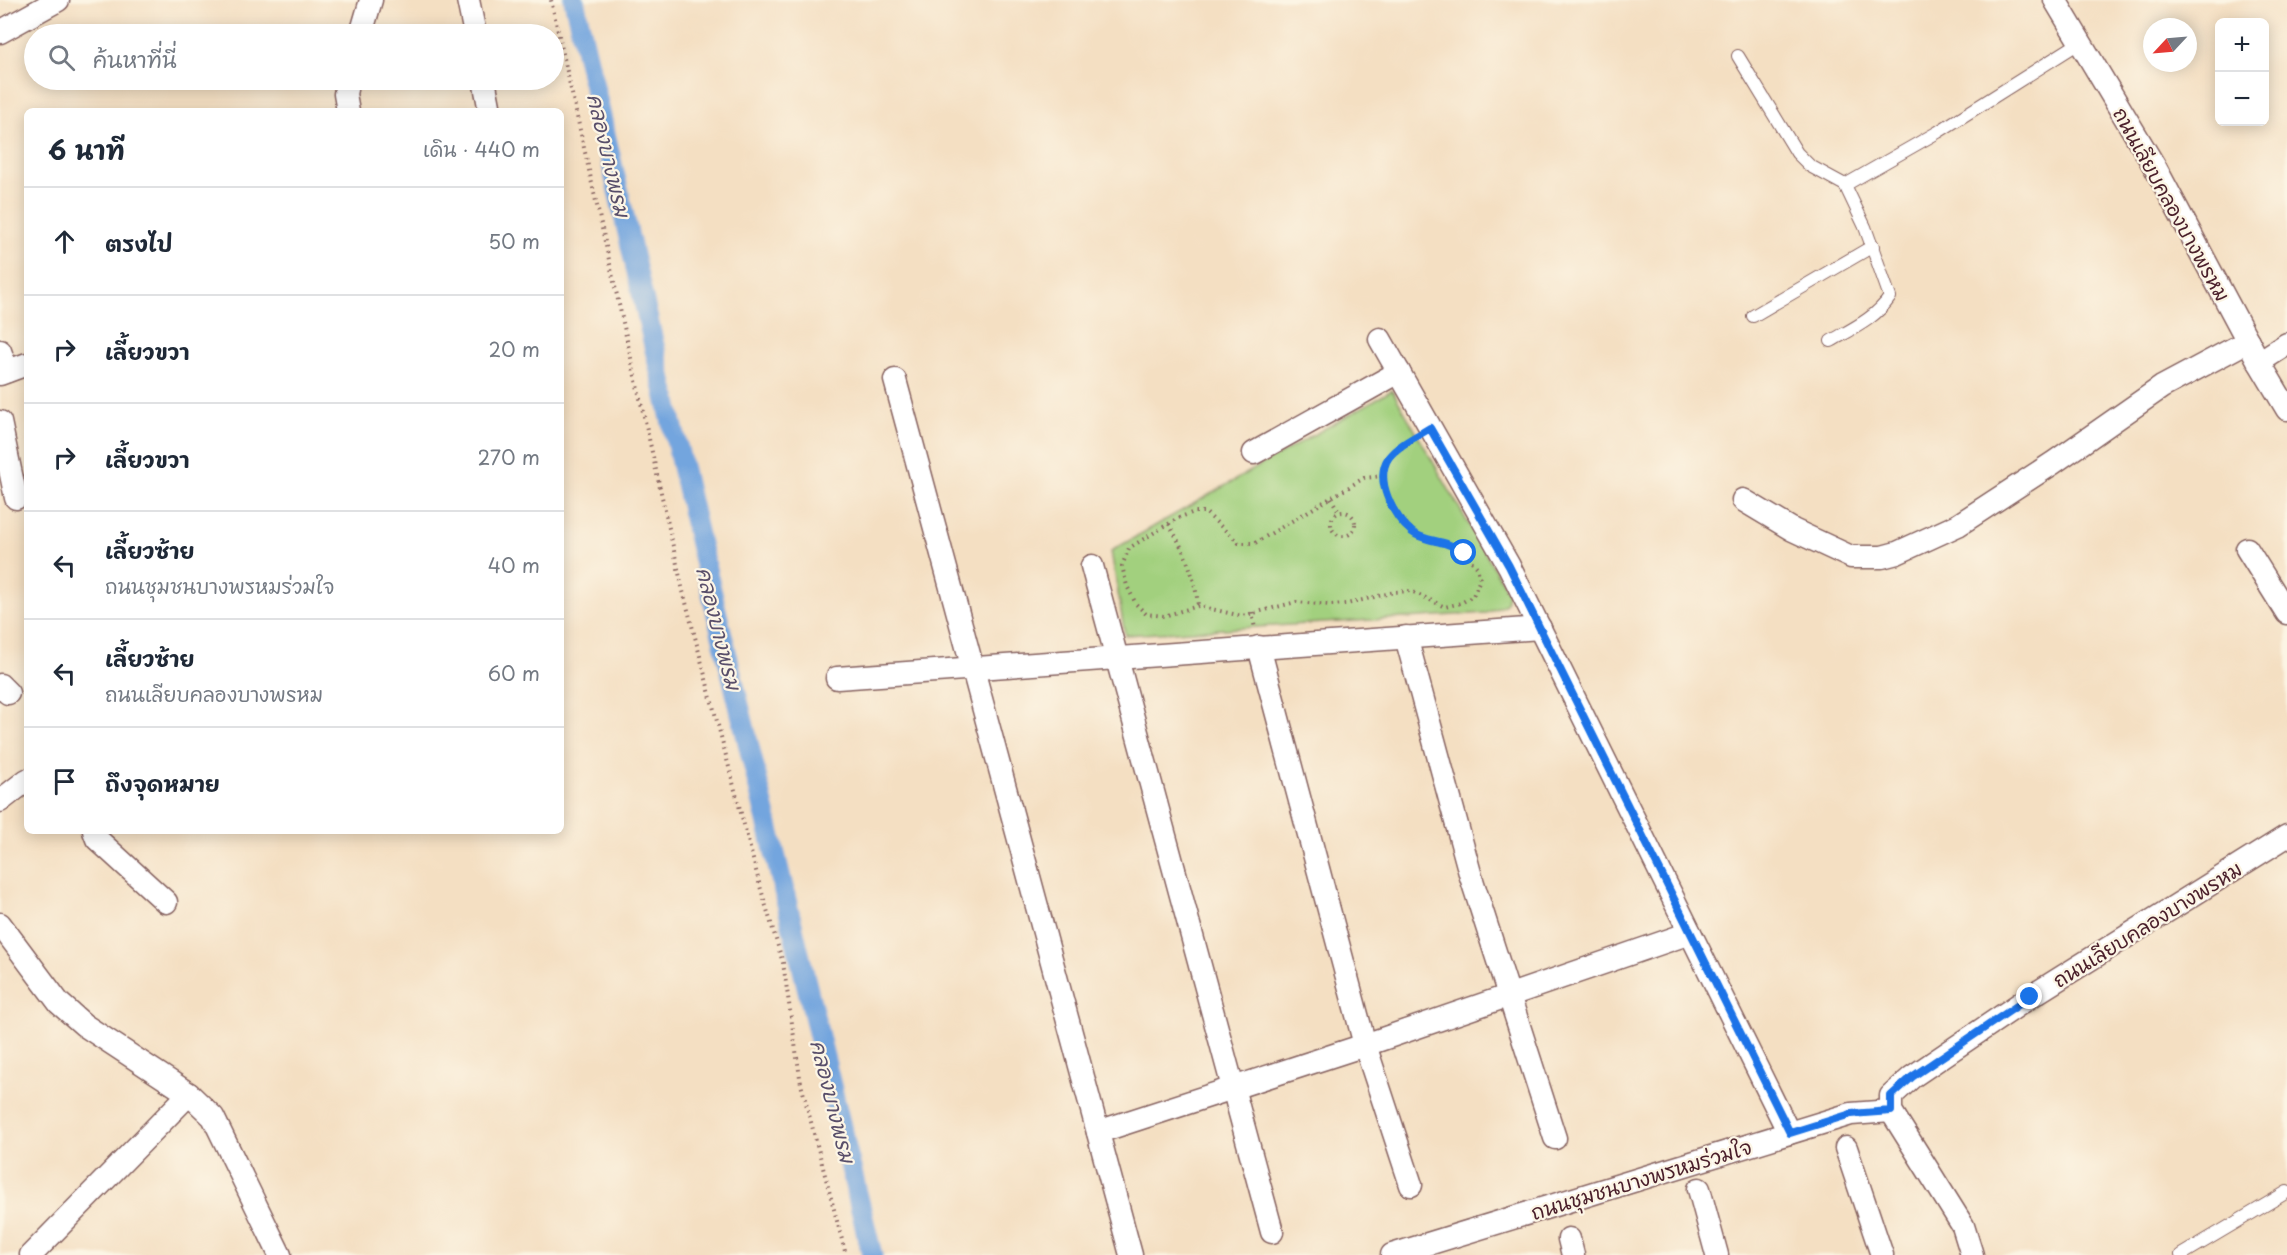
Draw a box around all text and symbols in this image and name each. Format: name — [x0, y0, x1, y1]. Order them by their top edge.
north arrow — [2143, 18, 2197, 72]
map controls — [2215, 18, 2269, 126]
button: + — [2215, 18, 2269, 72]
search box — [24, 24, 564, 90]
icon: search — [45, 41, 78, 74]
text: ค้นหาที่นี่ — [93, 42, 177, 75]
button: − — [2215, 72, 2269, 126]
water label: คลองบางพรม — [580, 90, 640, 222]
street label: ถนนเลียบคลองบางพรหม — [2106, 101, 2238, 307]
text: 6 นาที — [48, 130, 125, 169]
text: เดิน · 440 m — [423, 134, 540, 164]
icon: ahead — [48, 225, 81, 258]
text: ตรงไป — [105, 226, 173, 259]
text: 50 m — [488, 226, 540, 256]
icon: right — [48, 333, 81, 366]
text: เลี้ยวขวา — [105, 334, 189, 367]
text: 20 m — [488, 334, 540, 364]
icon: right — [48, 441, 81, 474]
text: เลี้ยวขวา — [105, 442, 189, 475]
text: 270 m — [477, 442, 540, 472]
text: เลี้ยวซ้าย — [105, 533, 195, 566]
route start — [1450, 539, 1476, 565]
icon: left — [48, 549, 81, 582]
text: 40 m — [488, 550, 540, 580]
water label: คลองบางพรม — [689, 563, 751, 695]
text: ถนนชุมชนบางพรหมร่วมใจ — [105, 571, 334, 601]
text: เลี้ยวซ้าย — [105, 641, 195, 674]
icon: left — [48, 657, 81, 690]
text: 60 m — [488, 658, 540, 688]
text: ถนนเลียบคลองบางพรหม — [105, 679, 323, 709]
icon: arrive — [48, 765, 81, 798]
text: ถึงจุดหมาย — [105, 766, 220, 799]
street label: ถนนเลียบคลองบางพรหม — [2047, 854, 2247, 994]
route end — [2016, 983, 2042, 1009]
water label: คลองบางพรม — [803, 1036, 865, 1168]
street label: ถนนชุมชนบางพรหมร่วมใจ — [1527, 1131, 1756, 1229]

